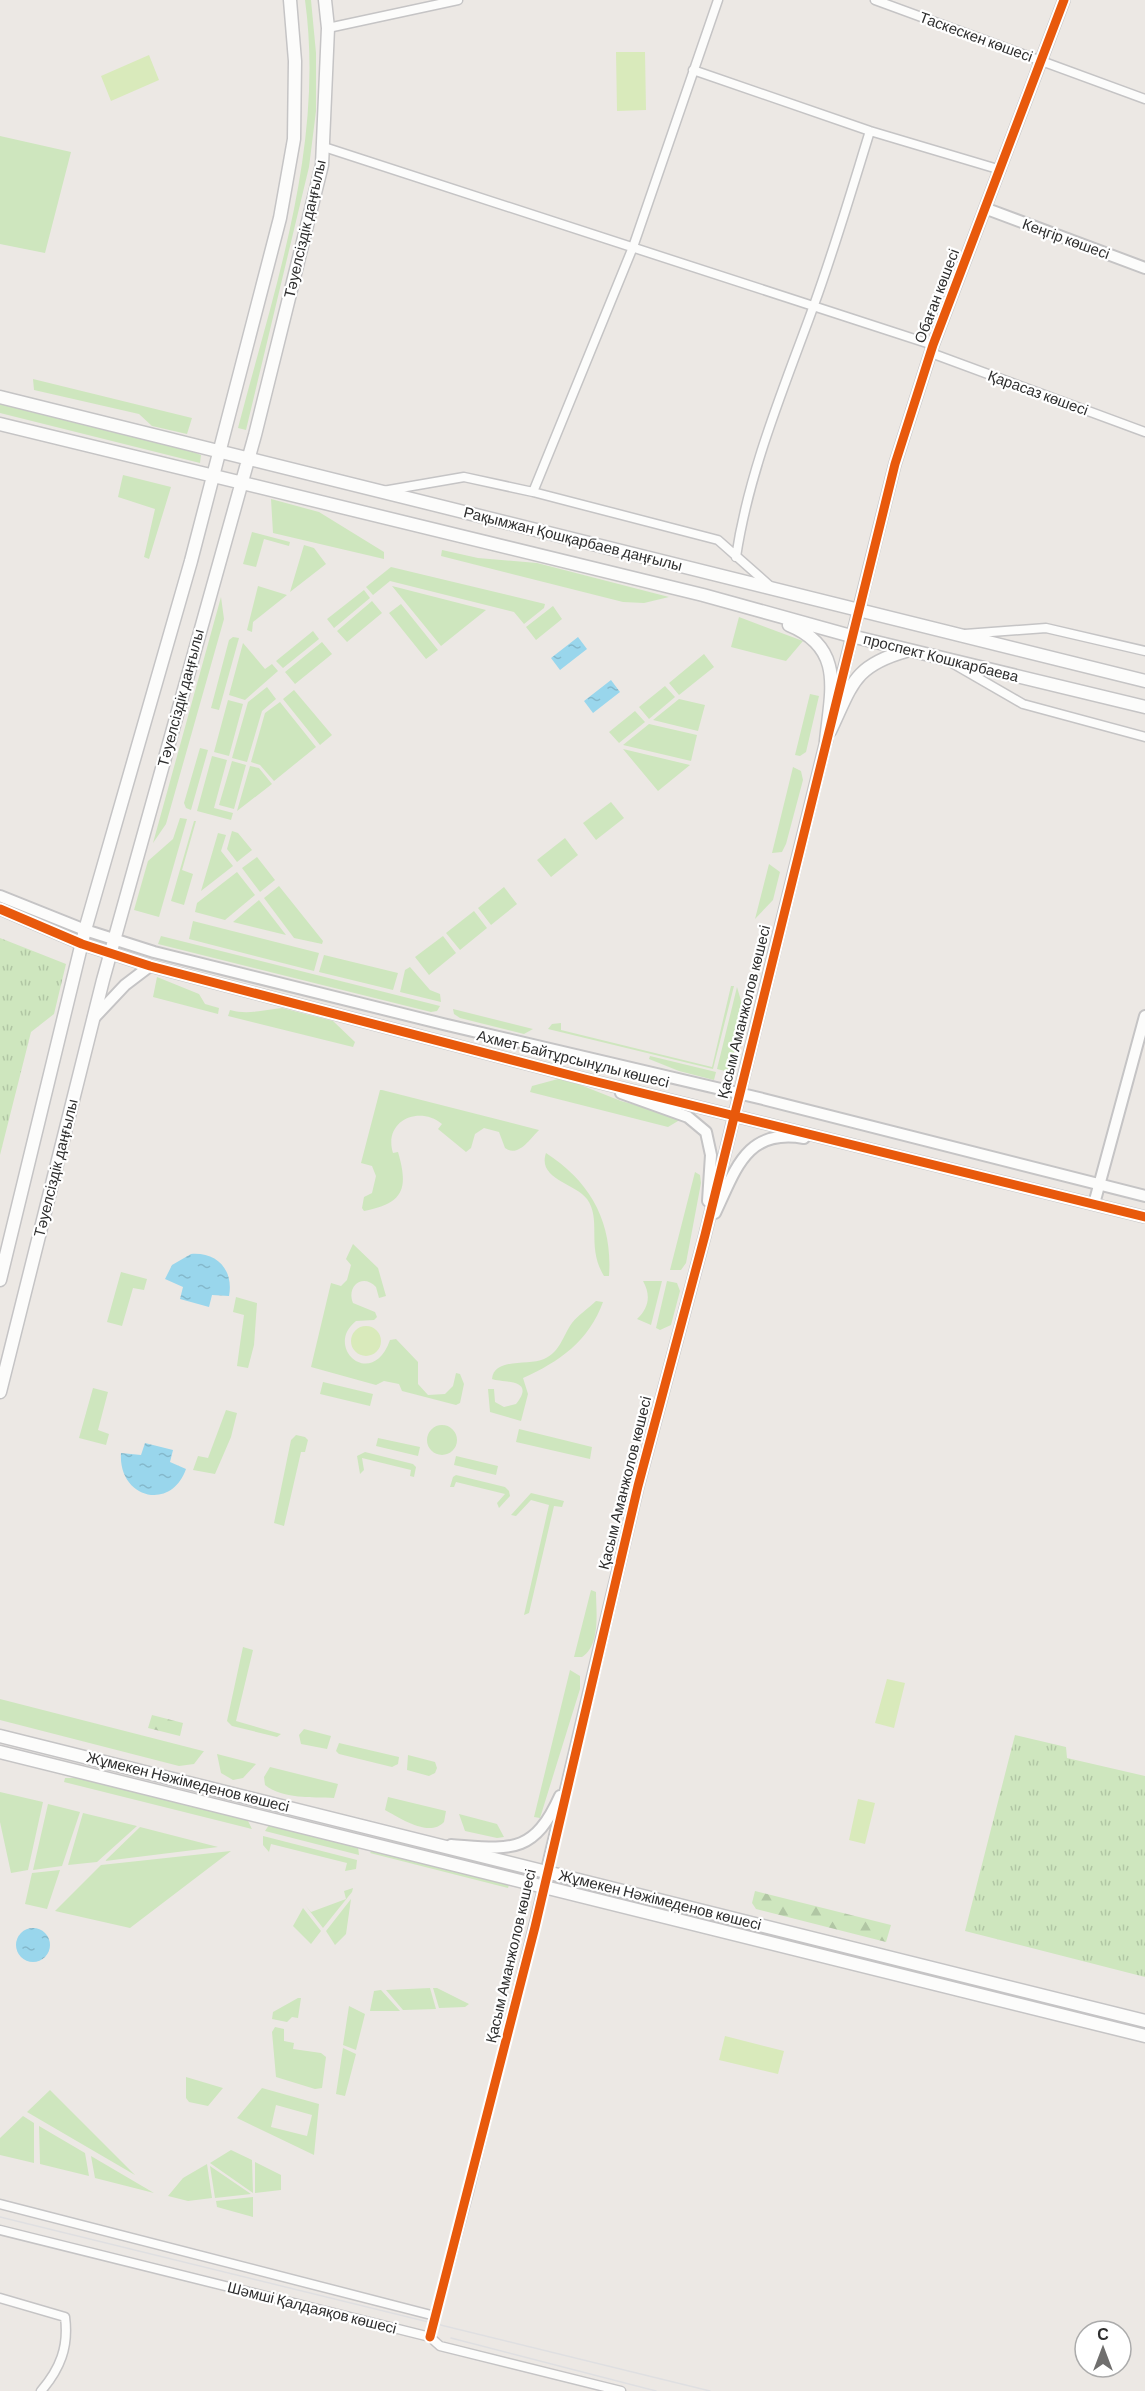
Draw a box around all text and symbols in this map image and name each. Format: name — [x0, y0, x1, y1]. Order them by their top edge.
street label: Таскескен көшесі — [917, 7, 1036, 65]
street label: Тәуелсіздік даңғылы — [279, 158, 329, 300]
street label: Кеңгір көшесі — [1020, 214, 1112, 262]
street label: Обаған көшесі — [910, 246, 962, 345]
street label: Қарасаз көшесі — [986, 366, 1091, 419]
street label: Рақымжан Қошқарбаев даңғылы — [462, 502, 684, 574]
street label: Тәуелсіздік даңғылы — [153, 627, 207, 768]
street label: проспект Кошкарбаева — [862, 629, 1021, 685]
street label: Қасым Аманжолов көшесі — [713, 923, 773, 1100]
street label: Ахмет Байтұрсынұлы көшесі — [475, 1025, 671, 1091]
street label: Тәуелсіздік даңғылы — [29, 1097, 81, 1239]
street label: Қасым Аманжолов көшесі — [594, 1394, 654, 1571]
street label: Жұмекен Нәжімеденов көшесі — [85, 1747, 291, 1815]
street label: Жұмекен Нәжімеденов көшесі — [557, 1865, 763, 1933]
street label: Қасым Аманжолов көшесі — [481, 1867, 539, 2045]
street label: Шәмші Қалдаяқов көшесі — [226, 2277, 399, 2337]
north arrow — [1073, 2319, 1133, 2379]
text: С — [1097, 2324, 1109, 2343]

